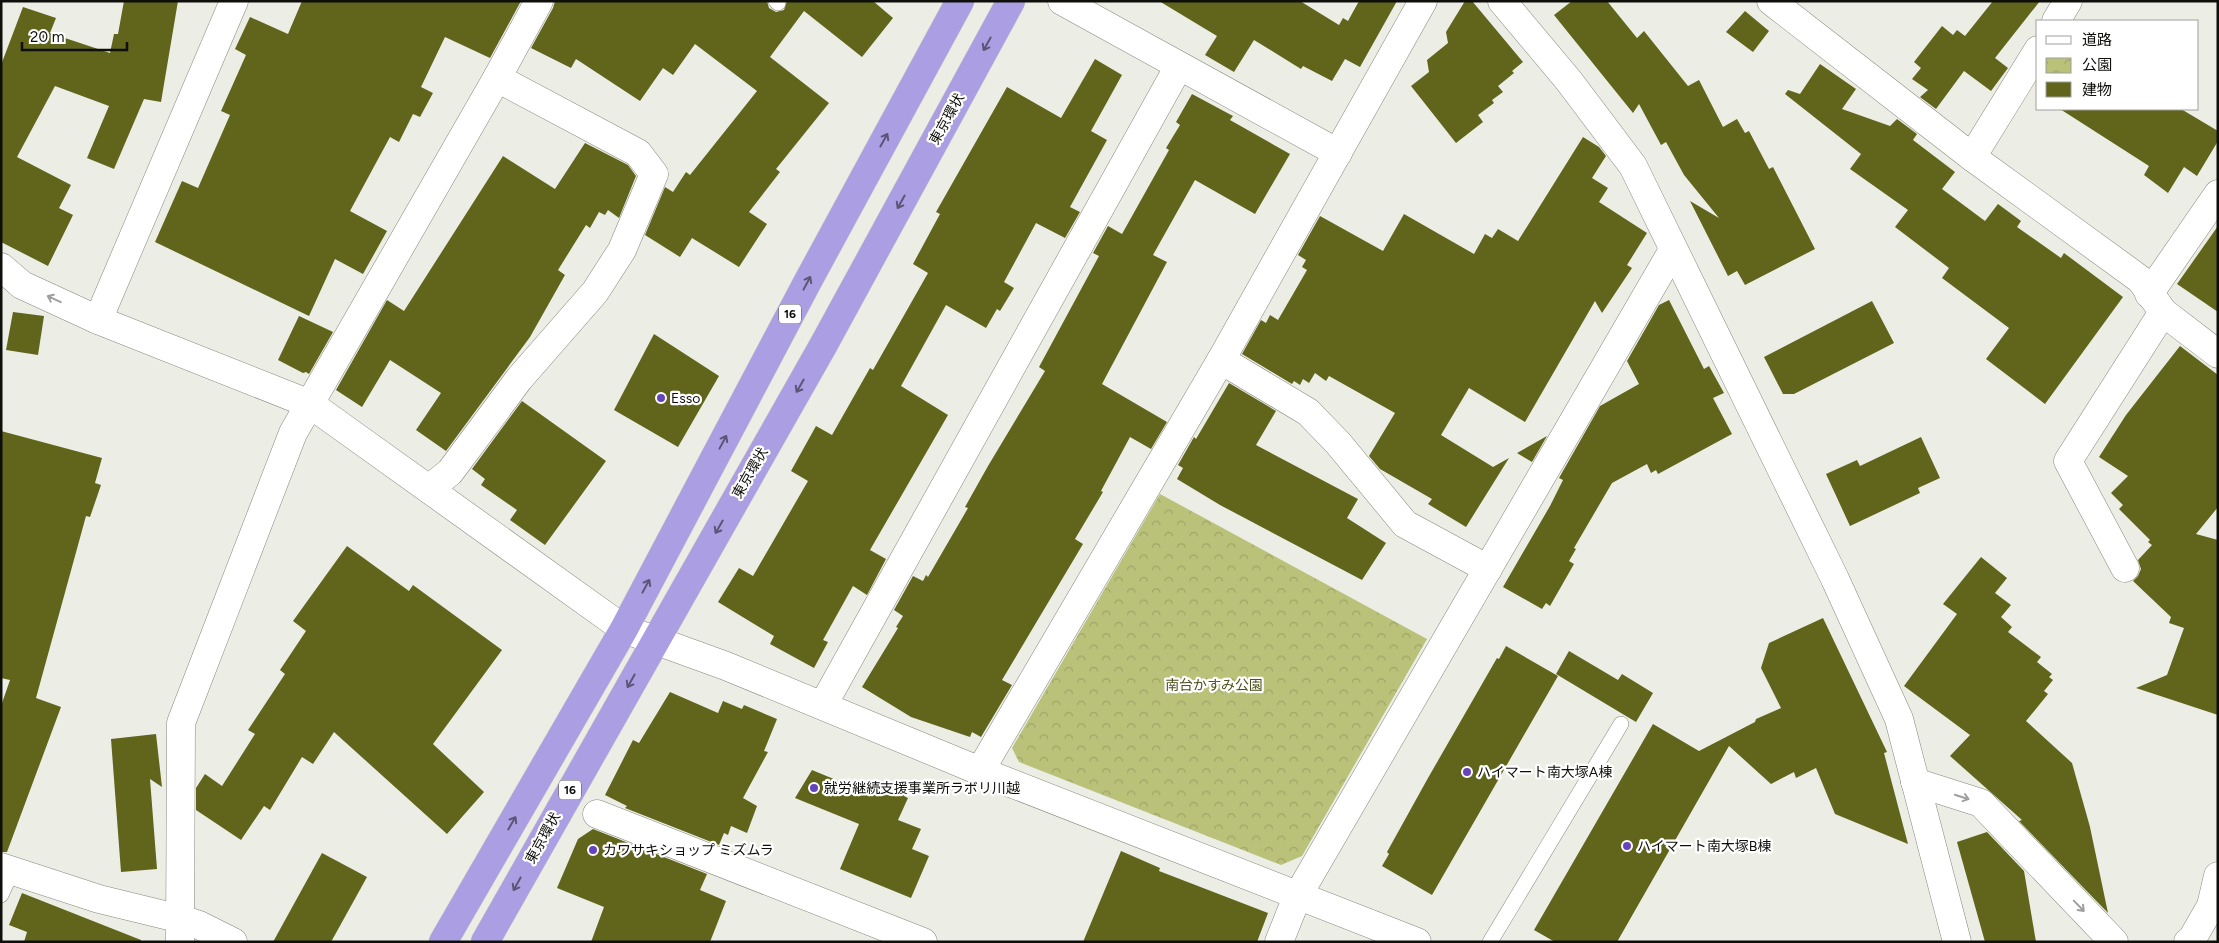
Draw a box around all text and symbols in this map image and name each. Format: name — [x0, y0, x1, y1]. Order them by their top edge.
scale bar — [22, 20, 128, 52]
legend — [2036, 20, 2199, 110]
text: 20 m — [30, 28, 64, 46]
text: 道路 — [2082, 31, 2112, 49]
one-way arrow — [982, 36, 991, 51]
text: 公園 — [2082, 56, 2112, 74]
text: 建物 — [2082, 81, 2112, 99]
street label: 東京環状 — [926, 90, 968, 148]
one-way arrow — [880, 134, 890, 148]
one-way arrow — [896, 194, 905, 209]
one-way arrow — [802, 276, 812, 291]
one-way arrow — [47, 294, 62, 304]
road number: 16 — [779, 304, 801, 324]
one-way arrow — [794, 379, 804, 393]
place label: Esso — [671, 390, 700, 407]
marker: Esso — [655, 392, 667, 404]
one-way arrow — [718, 436, 728, 450]
street label: 東京環状 — [729, 445, 771, 501]
one-way arrow — [713, 520, 723, 534]
one-way arrow — [642, 579, 652, 594]
one-way arrow — [626, 674, 636, 689]
park label: 南台かすみ公園 — [1165, 677, 1263, 694]
place label: ハイマート南大塚A棟 — [1477, 764, 1612, 781]
marker: ハイマート南大塚A棟 — [1461, 766, 1473, 778]
road number: 16 — [559, 780, 581, 800]
place label: 就労継続支援事業所ラボリ川越 — [824, 780, 1020, 797]
marker: 就労継続支援事業所ラボリ川越 — [808, 782, 820, 794]
one-way arrow — [1953, 793, 1969, 802]
street label: 東京環状 — [522, 809, 564, 867]
one-way arrow — [507, 815, 517, 830]
place label: ハイマート南大塚B棟 — [1637, 838, 1771, 855]
marker: ハイマート南大塚B棟 — [1621, 840, 1633, 852]
place label: カワサキショップ ミズムラ — [603, 842, 774, 859]
marker: カワサキショップ ミズムラ — [587, 844, 599, 856]
one-way arrow — [512, 876, 521, 891]
one-way arrow — [2073, 899, 2085, 912]

